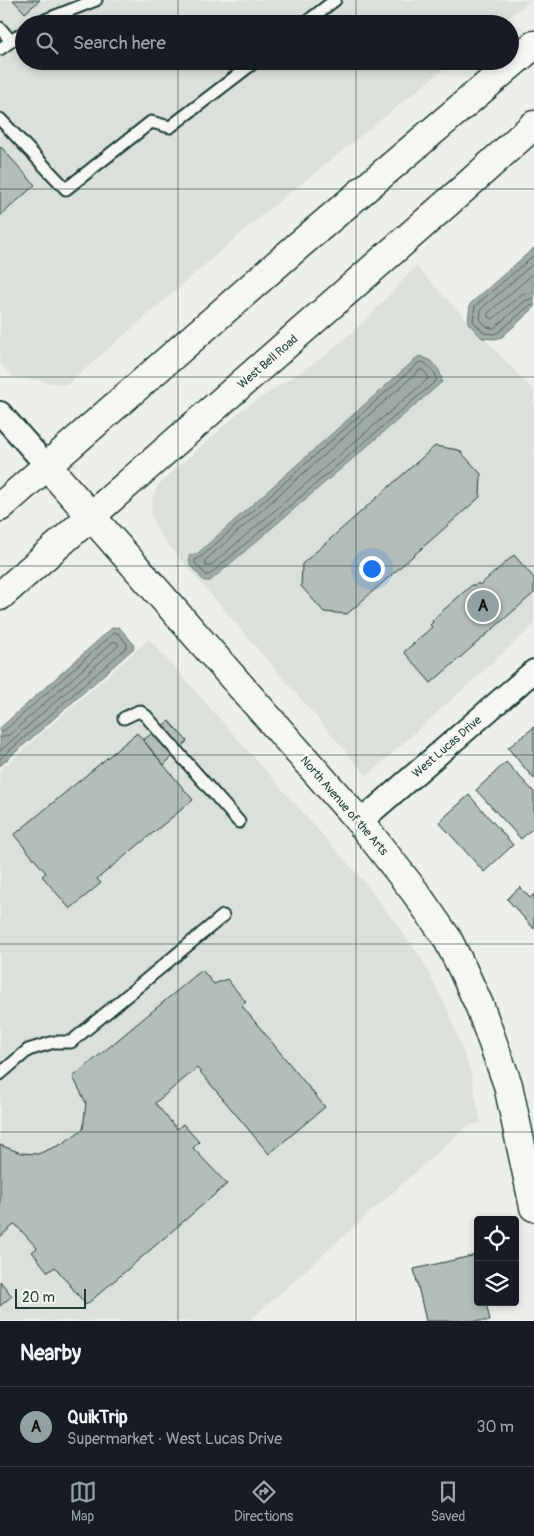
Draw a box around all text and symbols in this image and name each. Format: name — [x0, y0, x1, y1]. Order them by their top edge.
search box — [15, 15, 519, 70]
icon: search — [33, 29, 61, 57]
text: Search here — [73, 31, 166, 55]
street label: West Bell Road — [235, 332, 301, 392]
your location — [359, 556, 385, 582]
pin: A — [467, 587, 499, 625]
street label: West Lucas Drive — [409, 713, 485, 781]
street label: North Avenue of the Arts — [297, 753, 392, 859]
map controls — [474, 1216, 519, 1306]
button: locate — [474, 1216, 519, 1261]
button: layers — [474, 1261, 519, 1306]
scale bar — [15, 1286, 86, 1309]
text: 20 m — [22, 1289, 55, 1306]
text: Nearby — [20, 1340, 81, 1367]
text: QuikTrip — [67, 1405, 128, 1429]
text: A — [31, 1417, 41, 1437]
text: 30 m — [476, 1417, 514, 1437]
text: Supermarket · West Lucas Drive — [67, 1429, 282, 1449]
tab: Map — [69, 1478, 97, 1525]
tab: Directions — [234, 1478, 293, 1525]
tab: Saved — [431, 1478, 465, 1525]

